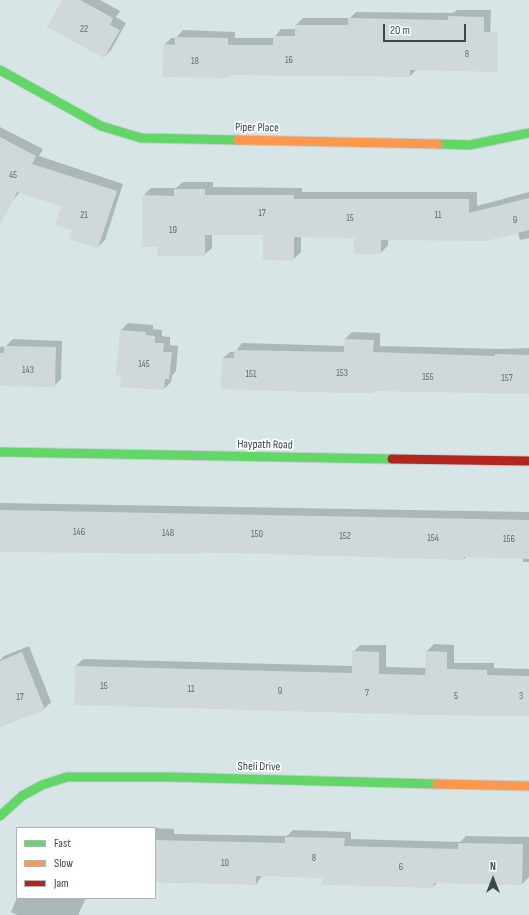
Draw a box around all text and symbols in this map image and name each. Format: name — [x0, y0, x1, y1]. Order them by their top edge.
scale bar — [385, 16, 468, 42]
house number: 22 — [80, 23, 88, 35]
text: 20 m — [390, 23, 410, 38]
house number: 8 — [465, 48, 469, 60]
house number: 16 — [285, 54, 293, 66]
house number: 18 — [191, 55, 199, 67]
street label: Piper Place — [235, 120, 279, 136]
house number: 45 — [9, 169, 17, 181]
house number: 17 — [258, 207, 266, 219]
house number: 21 — [80, 209, 88, 221]
house number: 11 — [435, 209, 441, 221]
house number: 15 — [346, 212, 354, 224]
house number: 9 — [513, 214, 517, 226]
house number: 19 — [169, 224, 177, 236]
house number: 145 — [138, 358, 150, 370]
house number: 143 — [22, 364, 34, 376]
house number: 153 — [336, 367, 348, 379]
house number: 151 — [245, 368, 257, 380]
house number: 155 — [422, 371, 434, 383]
house number: 157 — [501, 372, 513, 384]
street label: Haypath Road — [237, 437, 293, 453]
house number: 146 — [73, 526, 85, 538]
house number: 148 — [162, 527, 174, 539]
house number: 150 — [251, 528, 263, 540]
house number: 152 — [339, 530, 351, 542]
house number: 154 — [427, 532, 439, 544]
house number: 156 — [503, 533, 515, 545]
house number: 15 — [100, 680, 108, 692]
house number: 11 — [188, 683, 194, 695]
house number: 9 — [278, 685, 282, 697]
house number: 7 — [365, 687, 369, 699]
house number: 5 — [454, 690, 458, 702]
house number: 3 — [519, 690, 523, 702]
house number: 17 — [16, 691, 24, 703]
street label: Sheli Drive — [238, 759, 280, 775]
legend — [16, 827, 156, 899]
text: Fast — [54, 836, 71, 851]
house number: 8 — [312, 852, 316, 864]
text: Slow — [54, 856, 73, 871]
house number: 10 — [221, 857, 229, 869]
north arrow — [473, 859, 513, 899]
text: N — [490, 860, 496, 873]
house number: 6 — [399, 861, 403, 873]
text: Jam — [54, 876, 69, 891]

